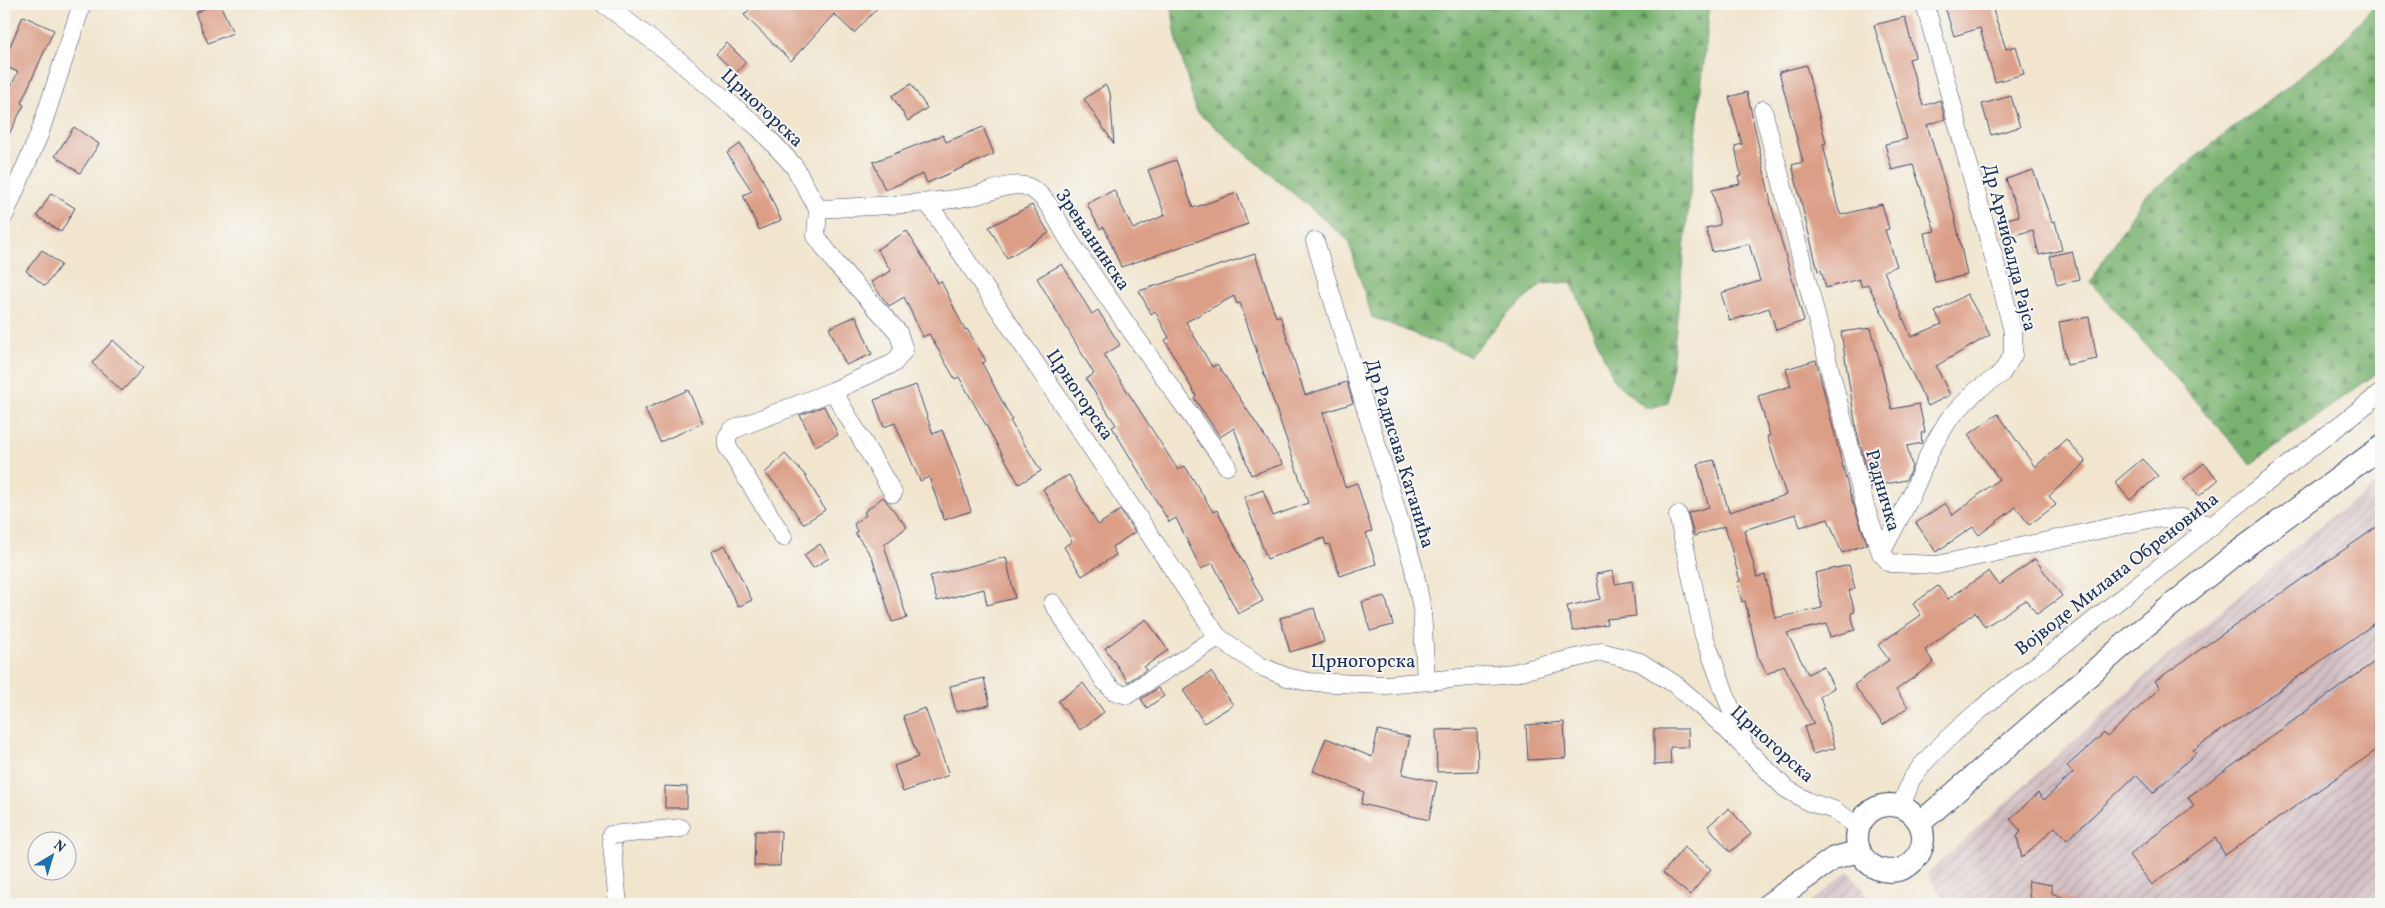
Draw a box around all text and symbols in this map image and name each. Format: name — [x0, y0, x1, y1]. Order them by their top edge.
street label: Црногорска — [714, 63, 809, 154]
street label: Др Арчибалда Рајса — [1976, 161, 2043, 334]
street label: Зрењанинска — [1049, 184, 1136, 296]
street label: Црногорска — [1039, 344, 1119, 446]
street label: Др Радисава Катанића — [1358, 356, 1440, 551]
street label: Радничка — [1858, 446, 1906, 535]
street label: Војводе Милана Обреновића — [2010, 487, 2225, 662]
street label: Црногорска — [1311, 649, 1415, 675]
street label: Црногорска — [1724, 700, 1819, 789]
north arrow — [28, 830, 78, 880]
text: N — [49, 836, 69, 858]

